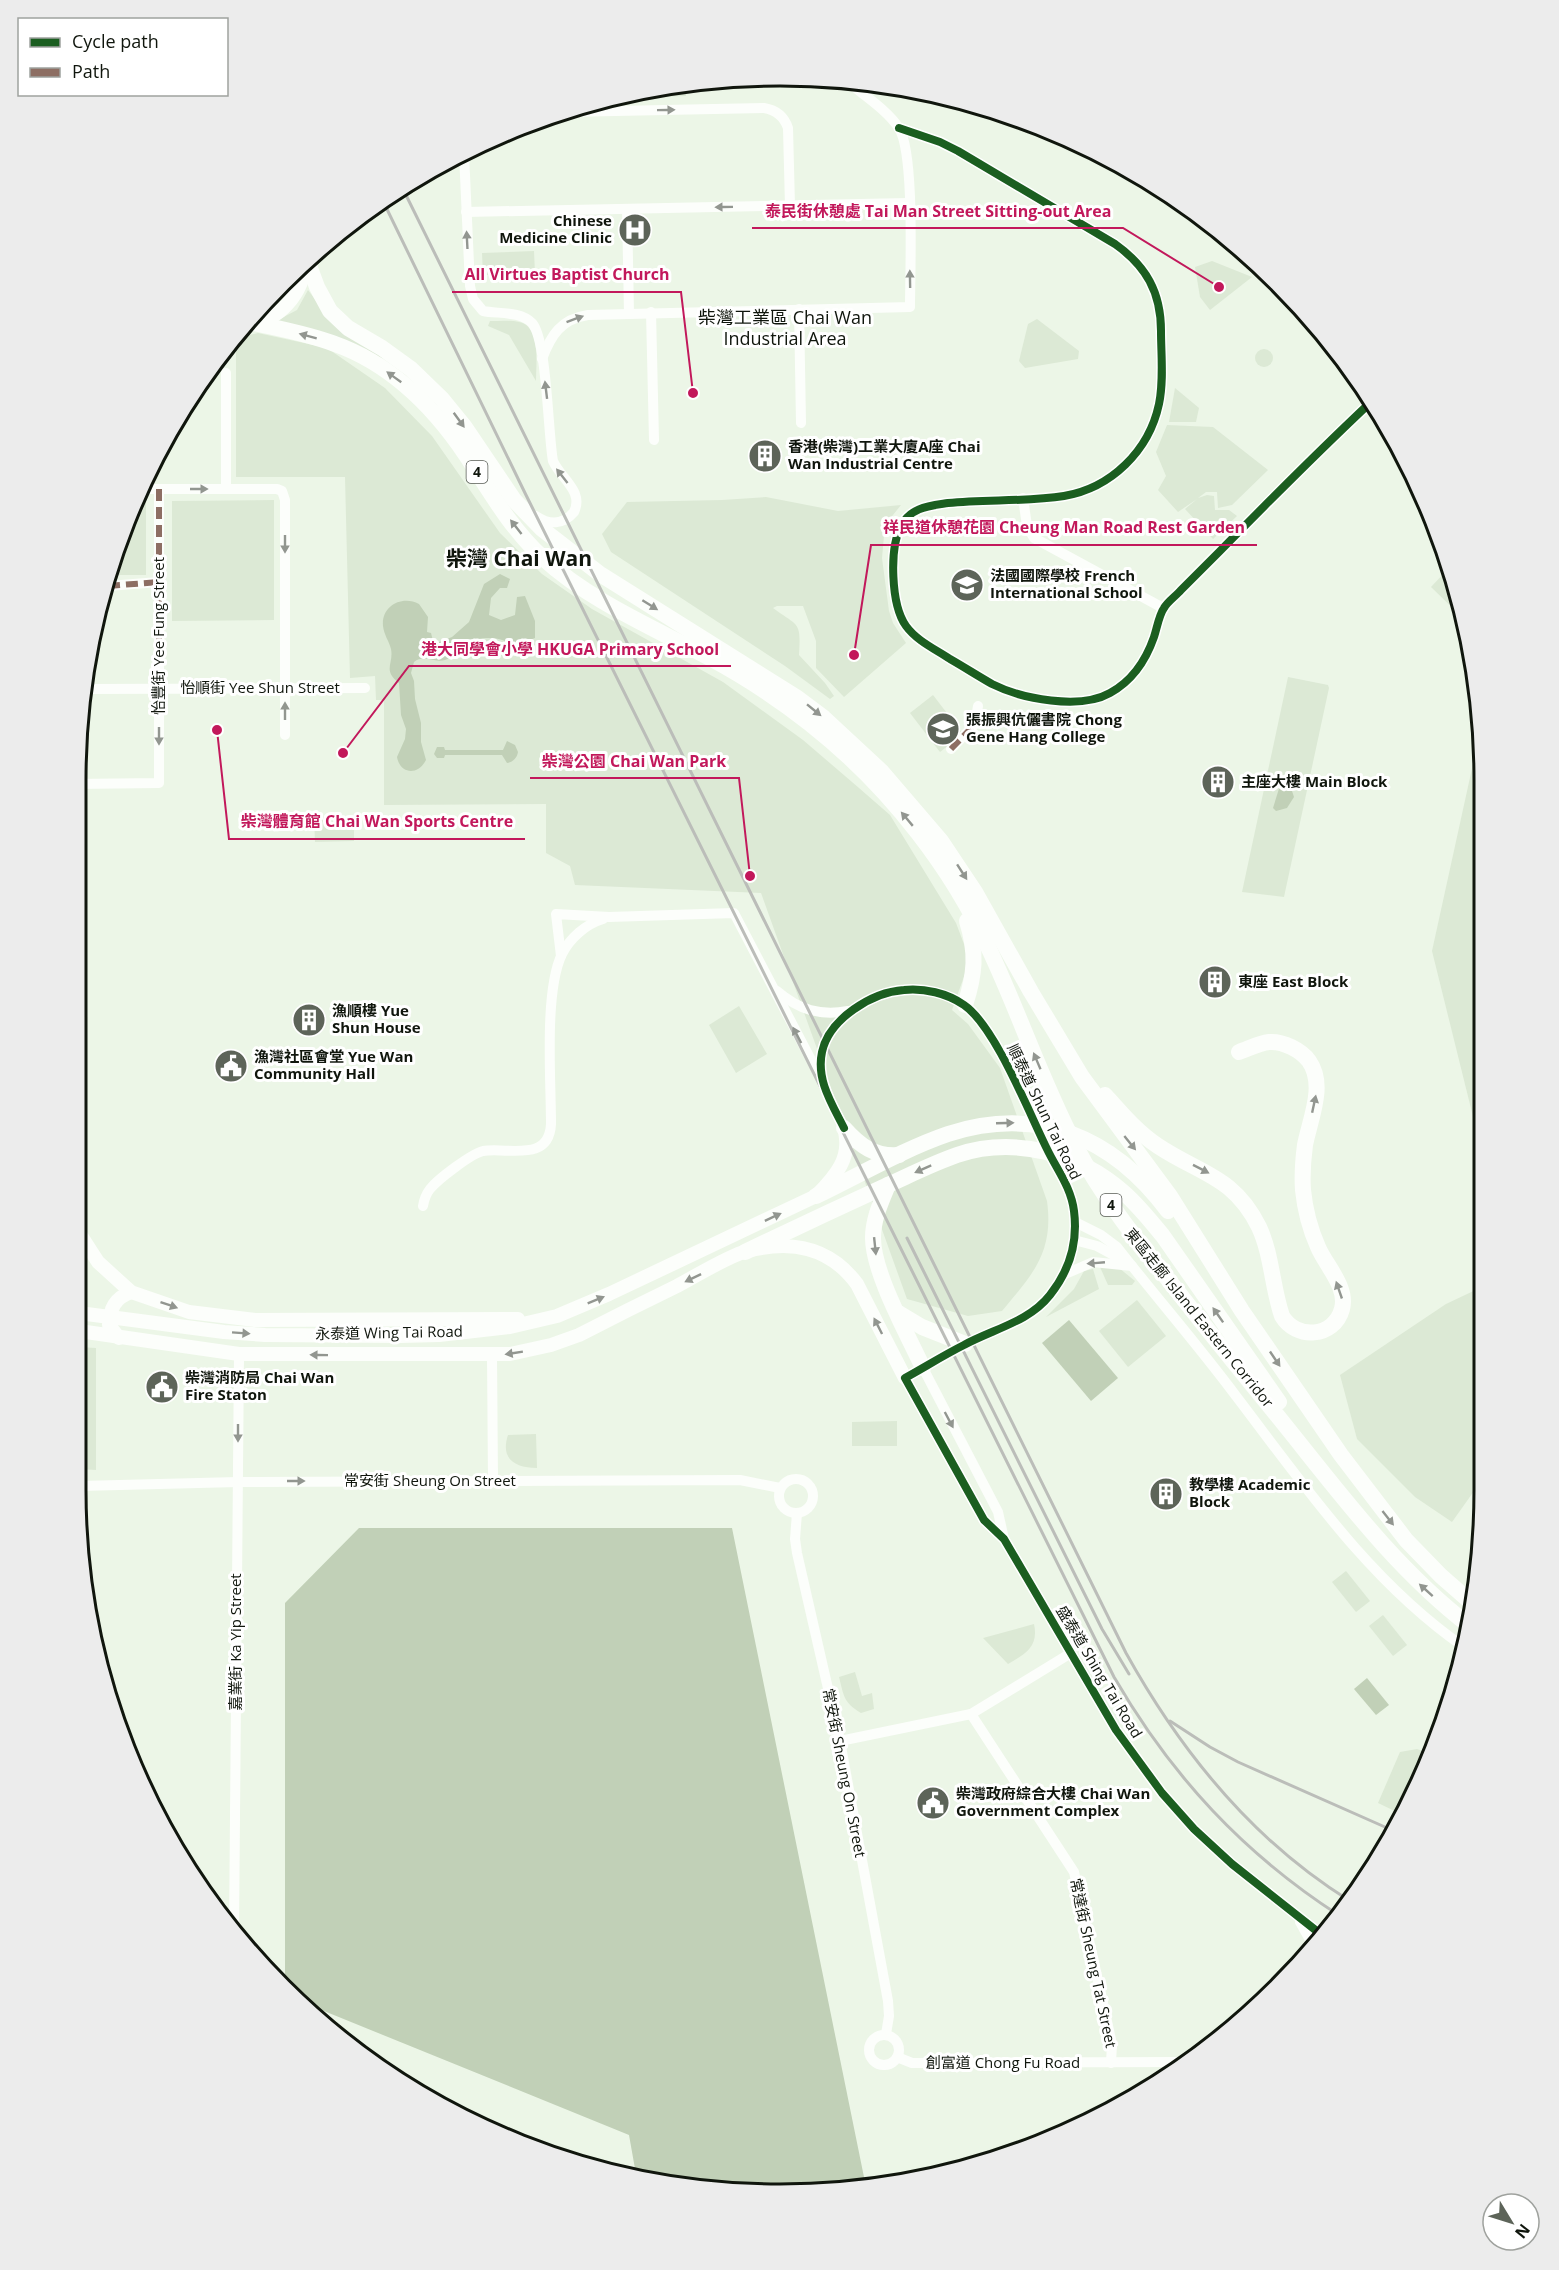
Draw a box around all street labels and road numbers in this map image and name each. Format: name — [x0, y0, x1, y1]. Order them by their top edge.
road number: 4 — [466, 461, 488, 483]
street label: 怡豐街 Yee Fung Street — [148, 557, 168, 715]
street label: 怡順街 Yee Shun Street — [180, 677, 340, 697]
street label: 順泰道 Shun Tai Road — [1003, 1040, 1086, 1183]
road number: 4 — [1100, 1194, 1122, 1216]
street label: 東區走廊 Island Eastern Corridor — [1121, 1224, 1278, 1411]
street label: 永泰道 Wing Tai Road — [315, 1321, 463, 1343]
street label: 常安街 Sheung On Street — [344, 1470, 516, 1490]
street label: 嘉業街 Ka Yip Street — [225, 1573, 245, 1711]
street label: 盛泰道 Shing Tai Road — [1052, 1601, 1147, 1742]
street label: 常安街 Sheung On Street — [819, 1687, 871, 1859]
street label: 常達街 Sheung Tat Street — [1066, 1876, 1122, 2049]
street label: 創富道 Chong Fu Road — [926, 2052, 1080, 2072]

